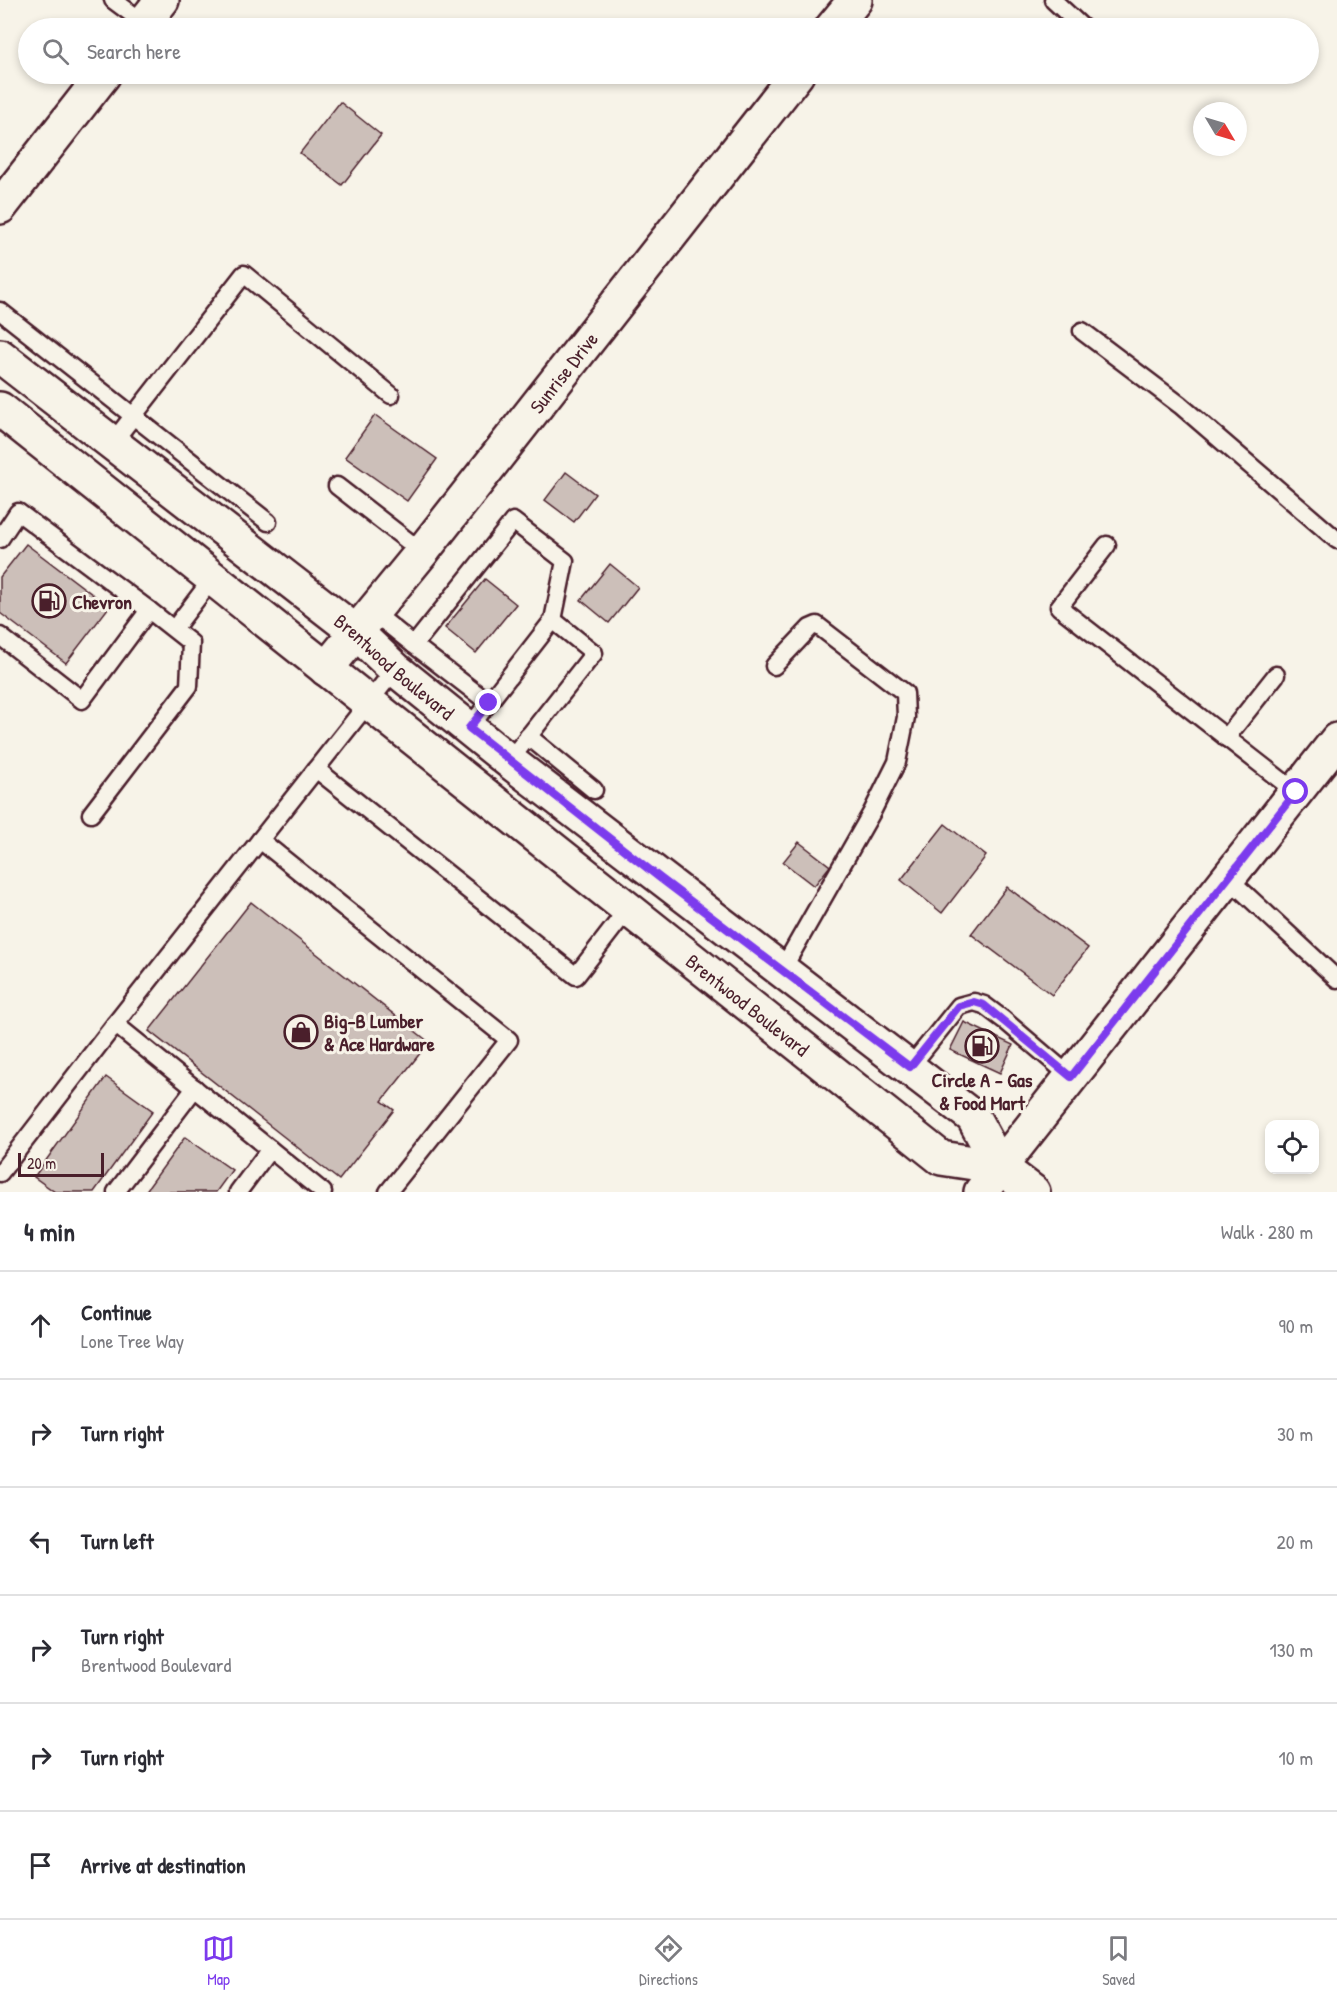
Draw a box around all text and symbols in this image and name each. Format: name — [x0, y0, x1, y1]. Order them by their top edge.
search box — [18, 18, 1319, 84]
icon: search — [39, 35, 72, 68]
text: Search here — [87, 36, 181, 66]
north arrow — [1193, 102, 1247, 156]
street label: Sunrise Drive — [523, 326, 604, 418]
fuel station icon: Chevron — [31, 583, 67, 619]
place label: Chevron — [72, 588, 132, 615]
street label: Brentwood Boulevard — [329, 607, 460, 725]
route end — [475, 689, 501, 715]
route start — [1282, 778, 1308, 804]
street label: Brentwood Boulevard — [681, 947, 815, 1062]
place label: Big-B Lumber & Ace Hardware — [324, 1007, 435, 1057]
shop icon: Big-B Lumber & Ace Hardware — [283, 1014, 319, 1050]
fuel station icon: Circle A - Gas & Food Mart — [964, 1028, 1000, 1064]
place label: Circle A - Gas & Food Mart — [932, 1066, 1033, 1116]
map controls — [1265, 1120, 1319, 1174]
button: locate — [1265, 1120, 1319, 1174]
scale bar — [18, 1150, 104, 1178]
text: 20 m — [27, 1152, 56, 1174]
text: 4 min — [24, 1214, 75, 1249]
text: Walk · 280 m — [1221, 1218, 1313, 1245]
text: Continue — [81, 1297, 152, 1327]
icon: ahead — [24, 1309, 57, 1342]
text: 90 m — [1279, 1312, 1313, 1339]
text: Lone Tree Way — [81, 1327, 184, 1354]
icon: right — [24, 1417, 57, 1450]
text: Turn right — [81, 1418, 164, 1448]
text: 30 m — [1277, 1420, 1313, 1447]
icon: left — [24, 1525, 57, 1558]
text: Turn left — [81, 1526, 154, 1556]
text: 20 m — [1276, 1528, 1313, 1555]
text: Turn right — [81, 1621, 164, 1651]
icon: right — [24, 1633, 57, 1666]
text: 130 m — [1270, 1636, 1313, 1663]
text: Brentwood Boulevard — [81, 1651, 231, 1678]
icon: right — [24, 1741, 57, 1774]
text: Turn right — [81, 1742, 164, 1772]
text: 10 m — [1279, 1744, 1313, 1771]
icon: arrive — [24, 1849, 57, 1882]
text: Arrive at destination — [81, 1850, 246, 1880]
tab: Map — [202, 1932, 235, 1990]
tab: Directions — [639, 1932, 698, 1990]
tab: Saved — [1102, 1932, 1135, 1990]

